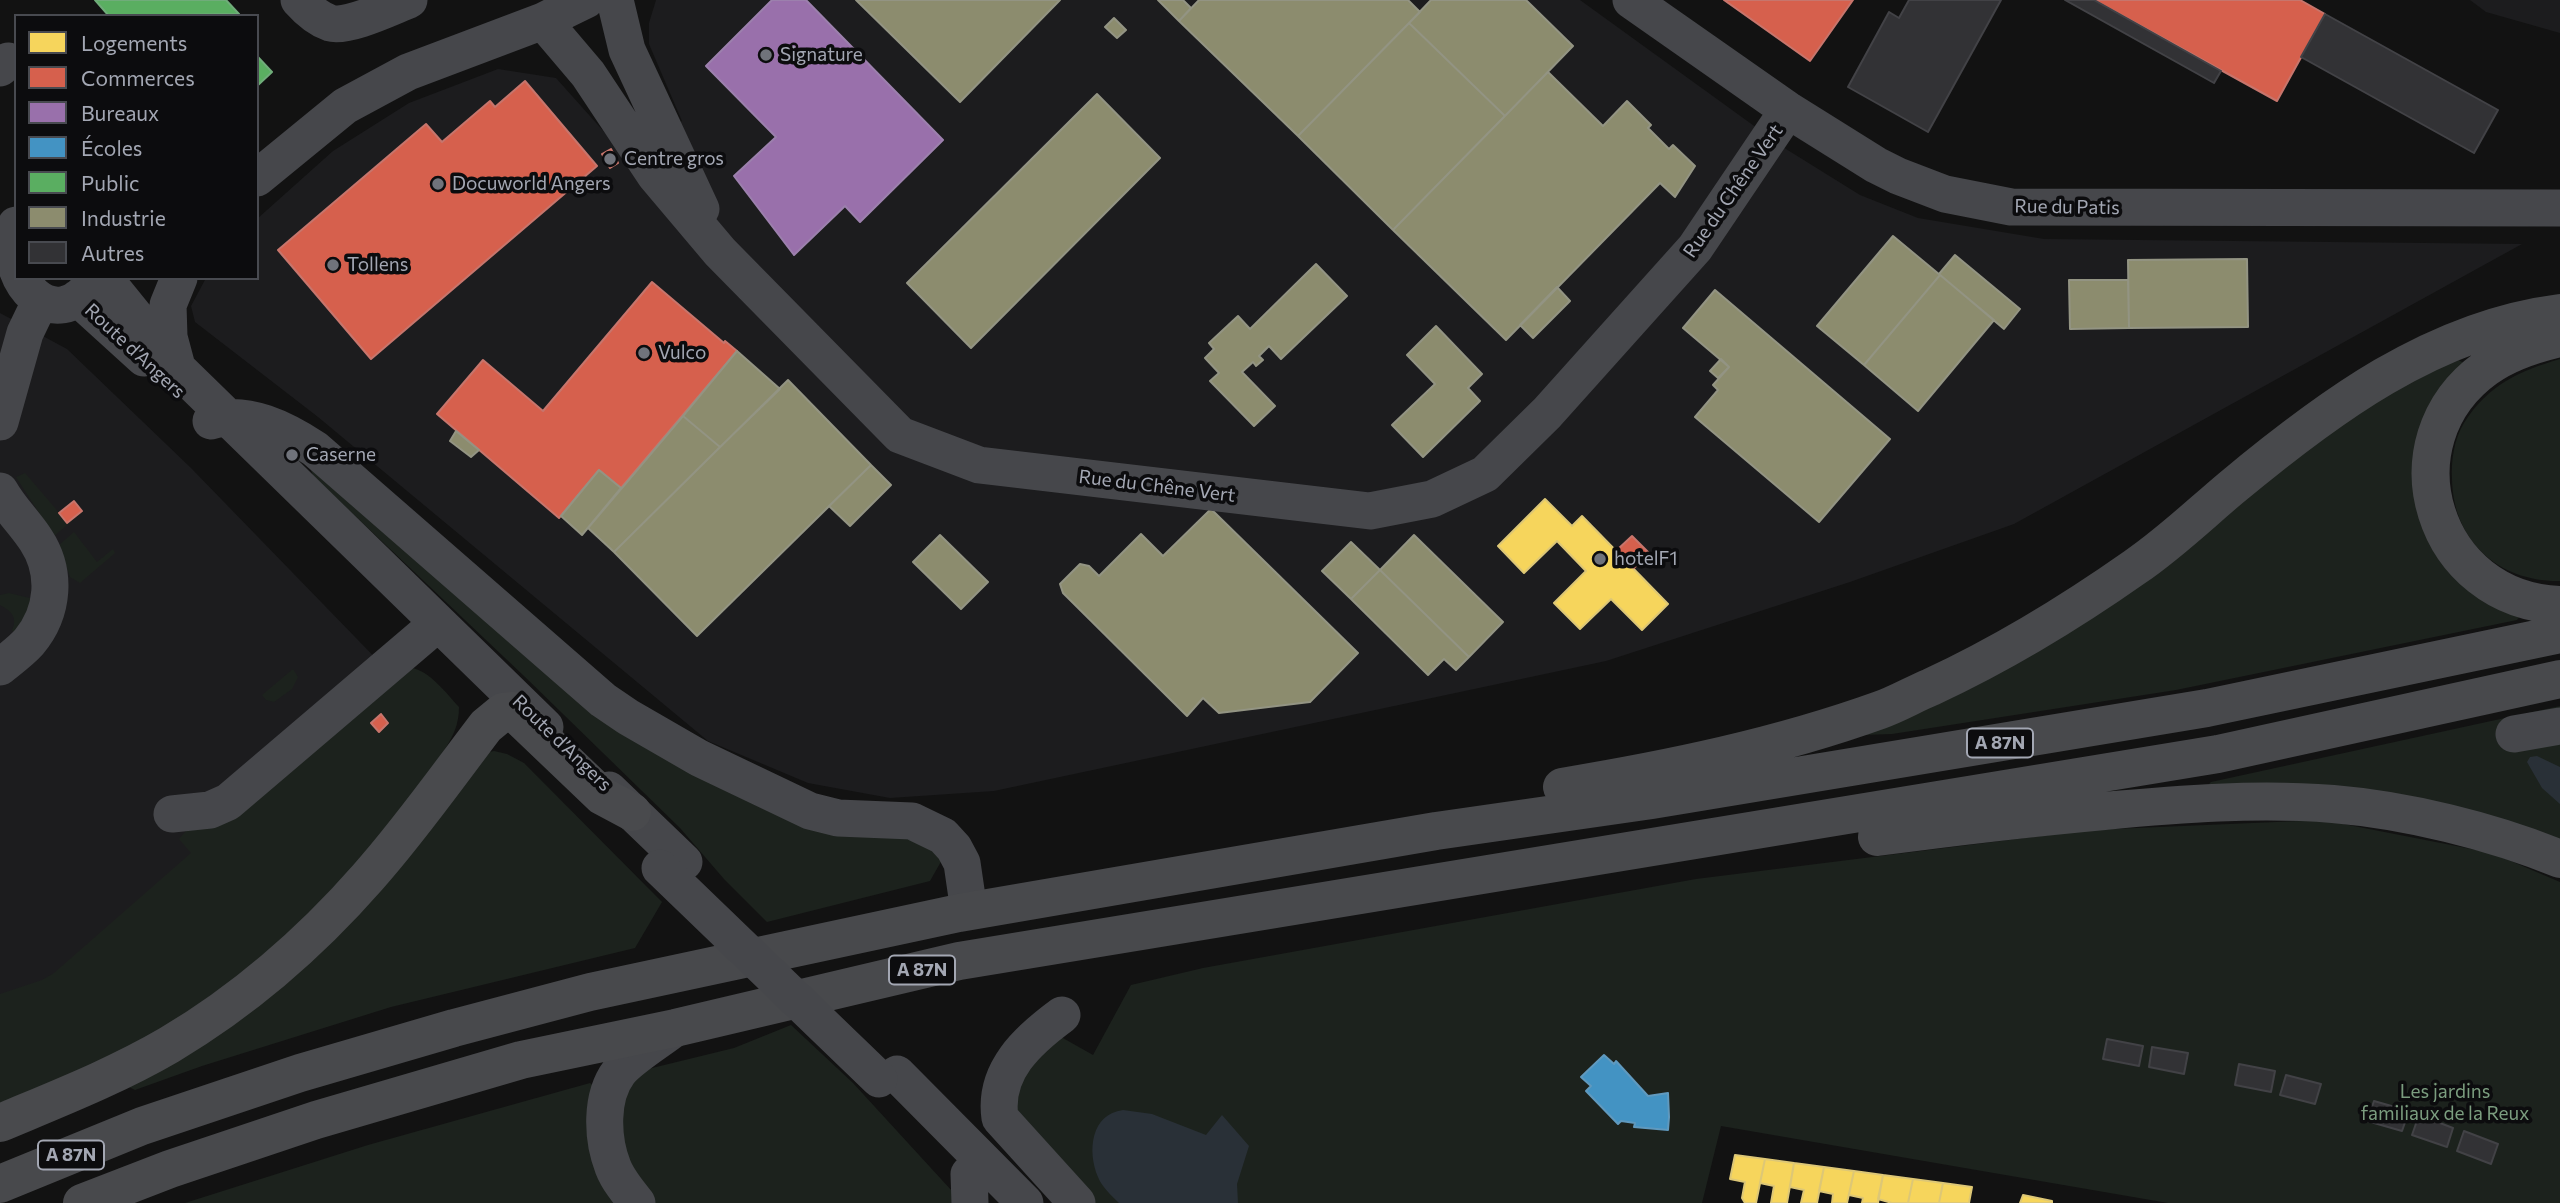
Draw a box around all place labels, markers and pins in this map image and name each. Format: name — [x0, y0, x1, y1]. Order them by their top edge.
place label: Signature — [780, 44, 863, 66]
marker: Signature — [758, 47, 774, 63]
place label: Centre gros — [624, 148, 724, 170]
marker: Centre gros — [602, 151, 618, 167]
place label: Docuworld Angers — [452, 173, 611, 195]
marker: Docuworld Angers — [430, 176, 446, 192]
place label: Tollens — [347, 254, 408, 276]
marker: Tollens — [325, 257, 341, 273]
place label: Vulco — [658, 342, 706, 364]
marker: Vulco — [636, 345, 652, 361]
place label: Caserne — [306, 444, 376, 466]
marker: Caserne — [284, 447, 300, 463]
place label: hotelF1 — [1614, 548, 1678, 570]
marker: hotelF1 — [1592, 551, 1608, 567]

